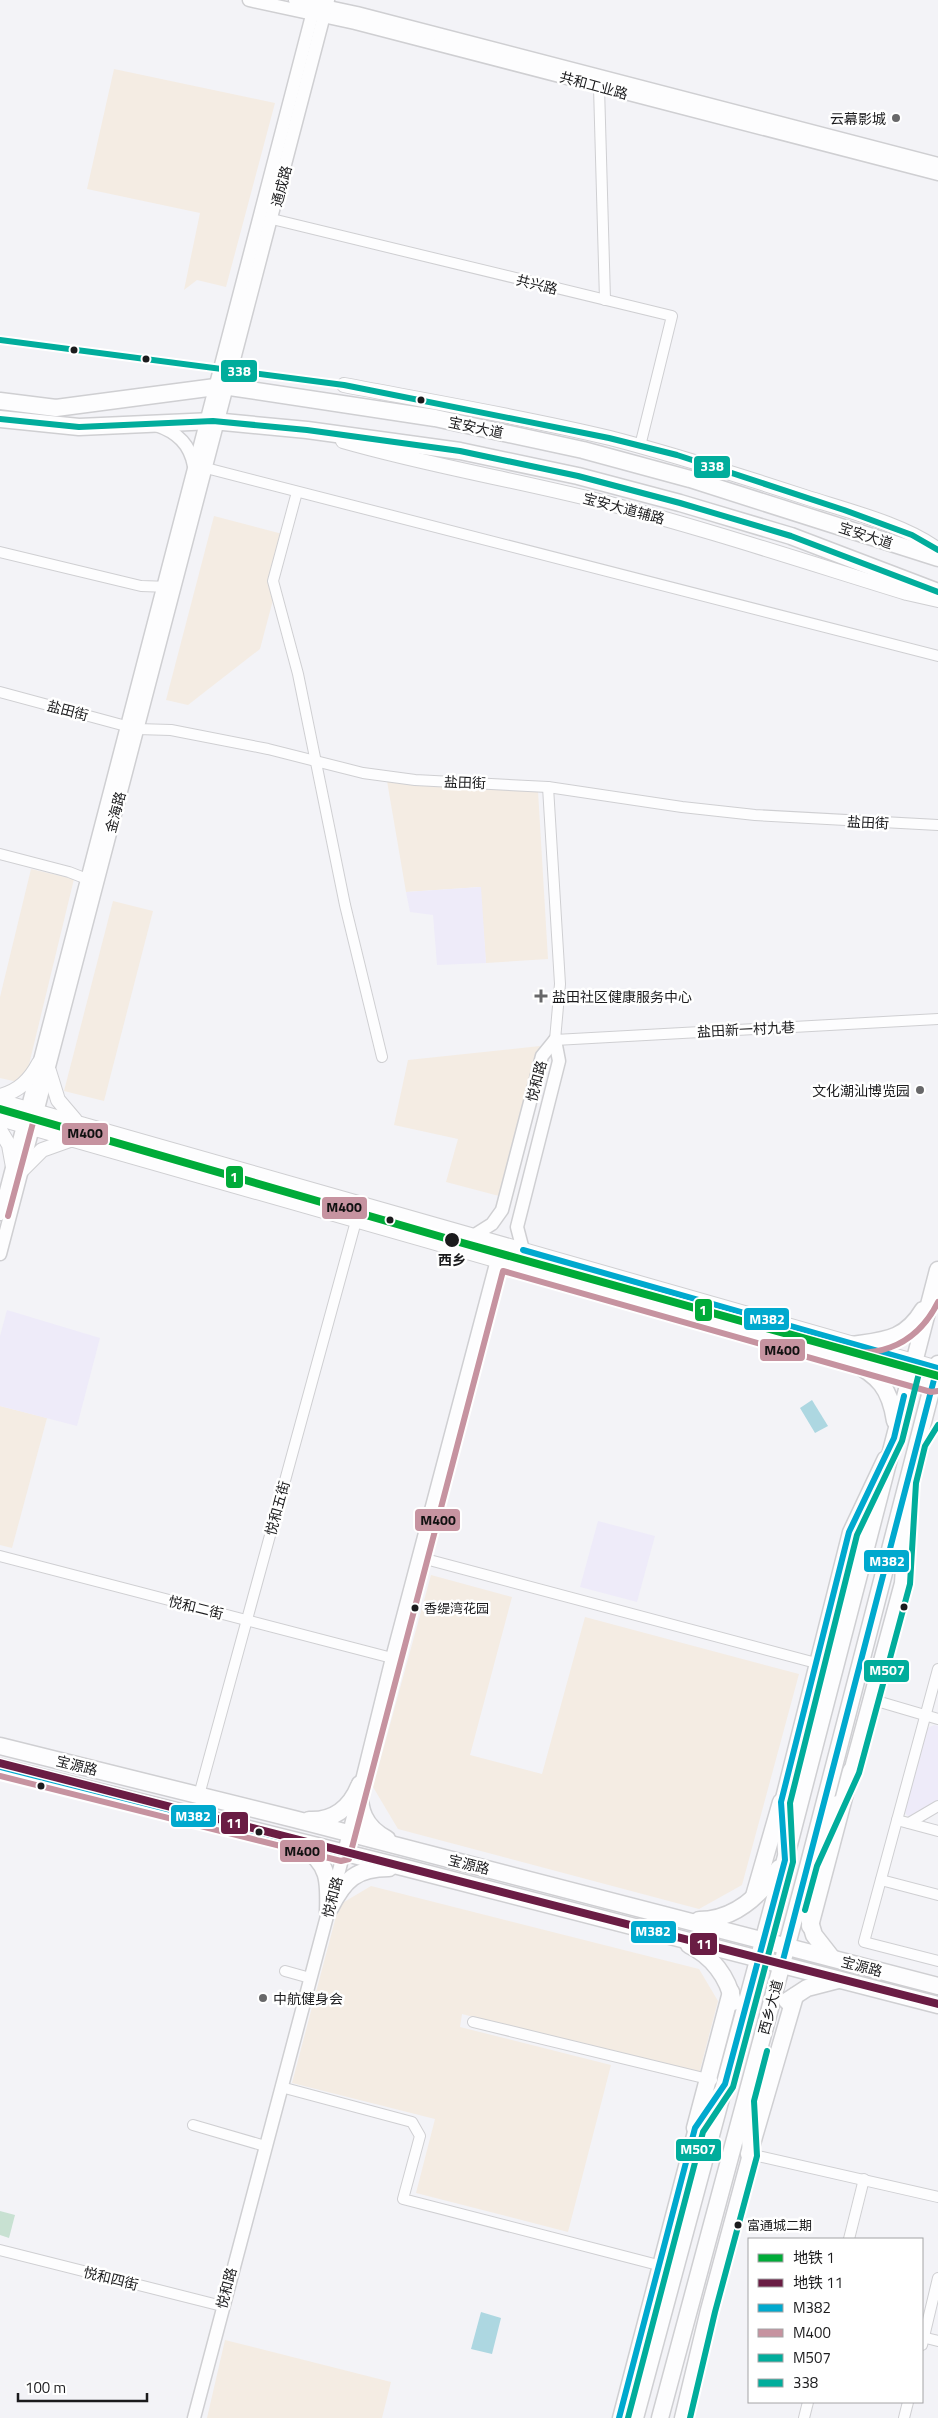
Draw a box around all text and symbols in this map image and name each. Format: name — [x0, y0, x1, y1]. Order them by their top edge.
street label: 共和工业路 — [557, 66, 631, 104]
place label: 云幕影城 — [830, 108, 886, 129]
marker: 云幕影城 — [890, 112, 902, 124]
street label: 通成路 — [265, 163, 297, 209]
street label: 共兴路 — [514, 269, 560, 299]
unlabelled marker — [69, 345, 79, 355]
unlabelled marker — [141, 354, 151, 364]
line badge: 338 — [220, 359, 258, 383]
text: 338 — [227, 360, 251, 381]
unlabelled marker — [416, 395, 426, 405]
street label: 宝安大道 — [446, 411, 506, 443]
line badge: 338 — [693, 455, 731, 479]
text: 338 — [700, 455, 724, 476]
street label: 宝安大道辅路 — [581, 487, 667, 529]
street label: 宝安大道 — [836, 516, 896, 554]
street label: 盐田街 — [45, 694, 91, 726]
street label: 盐田街 — [444, 771, 486, 793]
street label: 金海路 — [99, 789, 131, 835]
street label: 盐田街 — [846, 810, 890, 834]
place label: 盐田社区健康服务中心 — [552, 986, 692, 1007]
marker: 盐田社区健康服务中心 — [534, 989, 548, 1003]
street label: 盐田新一村九巷 — [697, 1016, 795, 1042]
street label: 悦和路 — [520, 1058, 552, 1104]
place label: 文化潮汕博览园 — [812, 1080, 910, 1101]
marker: 文化潮汕博览园 — [914, 1084, 926, 1096]
line badge: M400 — [61, 1122, 109, 1146]
text: M400 — [67, 1122, 103, 1143]
line badge: 1 — [225, 1165, 244, 1189]
text: 1 — [230, 1166, 238, 1187]
line badge: M400 — [321, 1196, 368, 1220]
text: M400 — [326, 1196, 362, 1217]
unlabelled marker — [385, 1215, 395, 1225]
marker: 西乡 — [443, 1231, 461, 1249]
place label: 西乡 — [438, 1249, 466, 1270]
line badge: 1 — [694, 1298, 713, 1322]
text: 1 — [699, 1299, 707, 1320]
line badge: M382 — [743, 1307, 790, 1331]
text: M382 — [749, 1308, 785, 1329]
line badge: M400 — [759, 1338, 806, 1362]
text: M400 — [764, 1339, 800, 1360]
street label: 悦和五街 — [260, 1478, 294, 1538]
line badge: M400 — [414, 1508, 461, 1532]
text: M400 — [420, 1509, 456, 1530]
line badge: M382 — [863, 1549, 910, 1573]
text: M382 — [869, 1550, 905, 1571]
street label: 悦和二街 — [166, 1590, 226, 1624]
place label: 香缇湾花园 — [424, 1598, 489, 1618]
unlabelled marker — [899, 1602, 909, 1612]
marker: 香缇湾花园 — [410, 1603, 420, 1613]
line badge: M507 — [863, 1659, 910, 1683]
text: M507 — [869, 1659, 905, 1680]
street label: 宝源路 — [54, 1750, 100, 1780]
unlabelled marker — [36, 1781, 46, 1791]
line badge: M382 — [170, 1804, 217, 1828]
text: M382 — [175, 1805, 211, 1826]
line badge: 11 — [220, 1811, 249, 1835]
text: 11 — [226, 1812, 242, 1833]
unlabelled marker — [254, 1827, 264, 1837]
line badge: M400 — [279, 1839, 326, 1863]
text: M400 — [284, 1840, 320, 1861]
street label: 宝源路 — [446, 1849, 492, 1879]
street label: 悦和路 — [316, 1874, 348, 1920]
line badge: M382 — [630, 1920, 677, 1944]
text: M382 — [635, 1920, 671, 1941]
line badge: 11 — [689, 1932, 718, 1956]
text: 11 — [696, 1933, 712, 1954]
street label: 宝源路 — [839, 1950, 885, 1982]
street label: 西乡大道 — [753, 1977, 787, 2037]
place label: 中航健身会 — [273, 1988, 343, 2009]
marker: 中航健身会 — [257, 1992, 269, 2004]
line badge: M507 — [675, 2138, 722, 2162]
text: M507 — [680, 2138, 716, 2159]
place label: 富通城二期 — [747, 2215, 812, 2235]
marker: 富通城二期 — [733, 2220, 743, 2230]
legend — [748, 2238, 923, 2403]
text: 地铁 1 — [793, 2246, 835, 2269]
street label: 悦和四街 — [81, 2261, 141, 2295]
street label: 悦和路 — [210, 2265, 242, 2311]
text: 地铁 11 — [793, 2271, 843, 2294]
text: M382 — [793, 2296, 831, 2319]
text: M400 — [793, 2321, 831, 2344]
text: M507 — [793, 2346, 831, 2369]
scale bar — [18, 2370, 146, 2402]
text: 338 — [793, 2371, 818, 2394]
text: 100 m — [25, 2376, 66, 2399]

